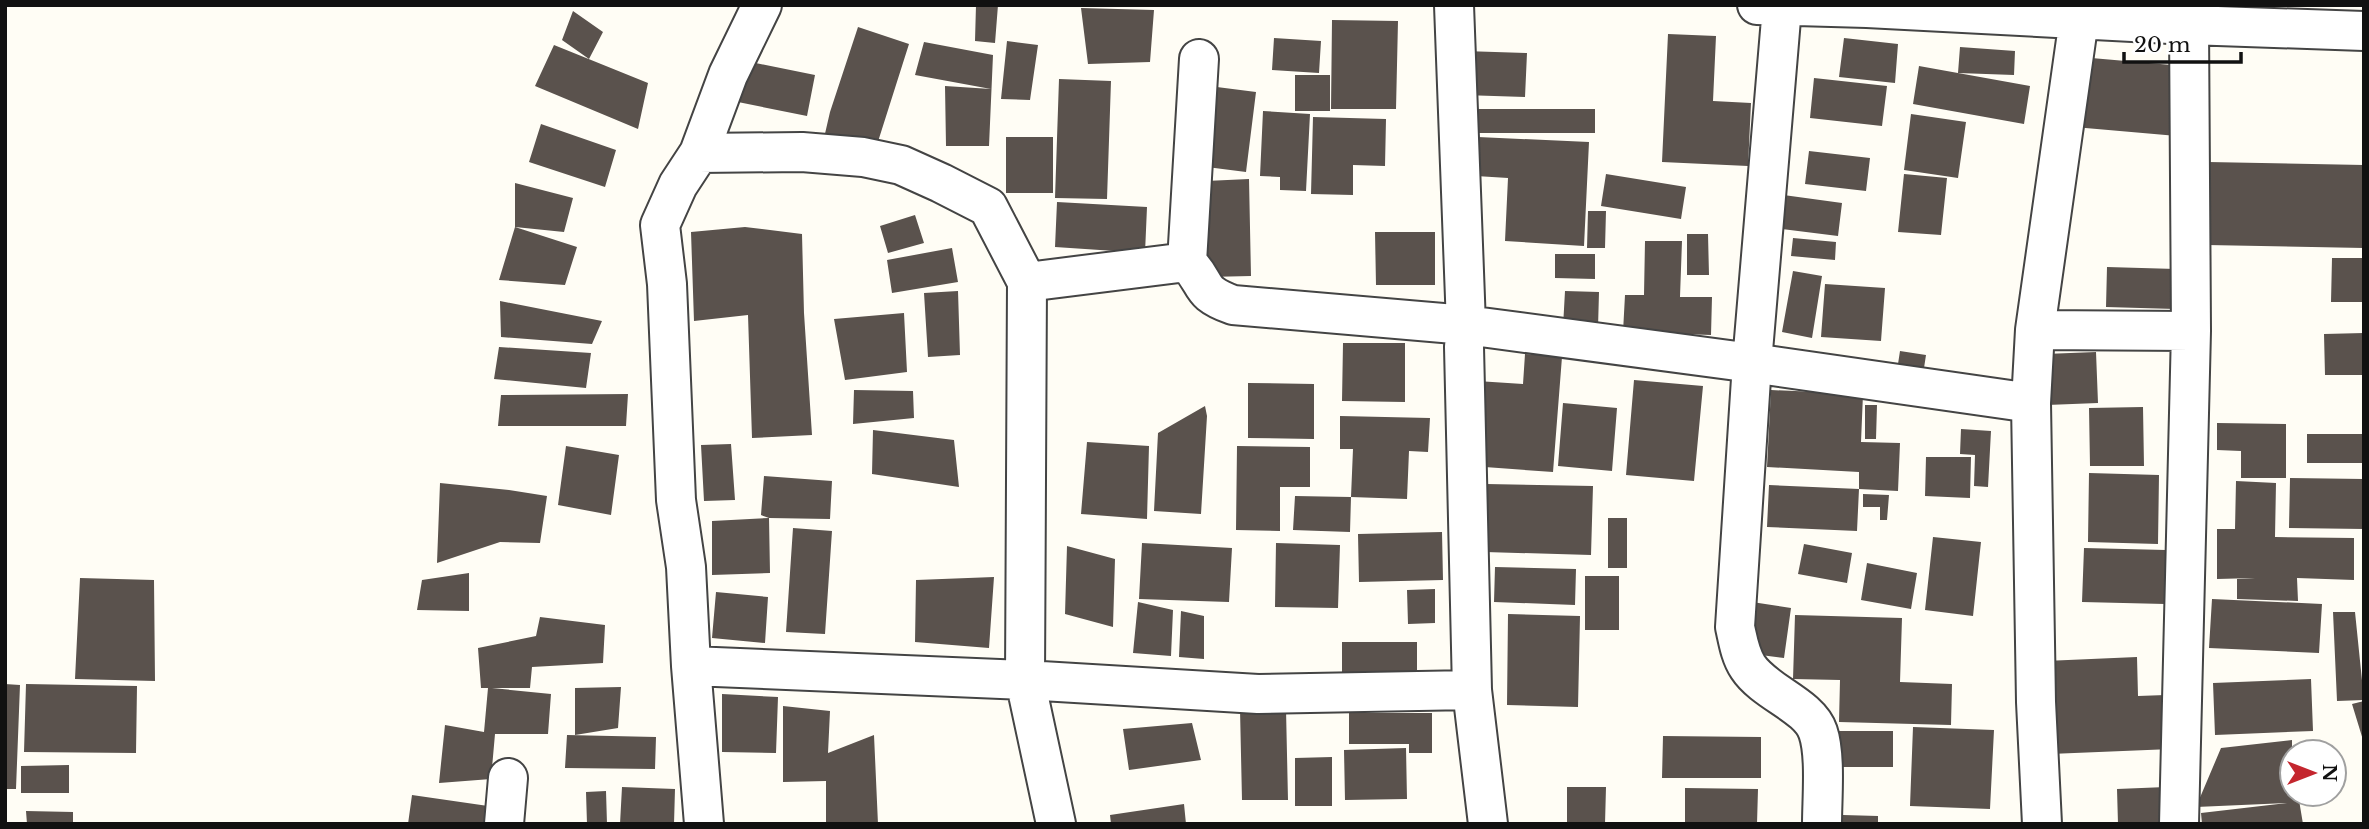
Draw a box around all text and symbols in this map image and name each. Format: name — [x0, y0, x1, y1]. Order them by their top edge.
scale bar — [2124, 21, 2241, 65]
text: 20 m — [2134, 32, 2191, 58]
north arrow — [2278, 738, 2348, 808]
text: N — [2318, 764, 2341, 782]

